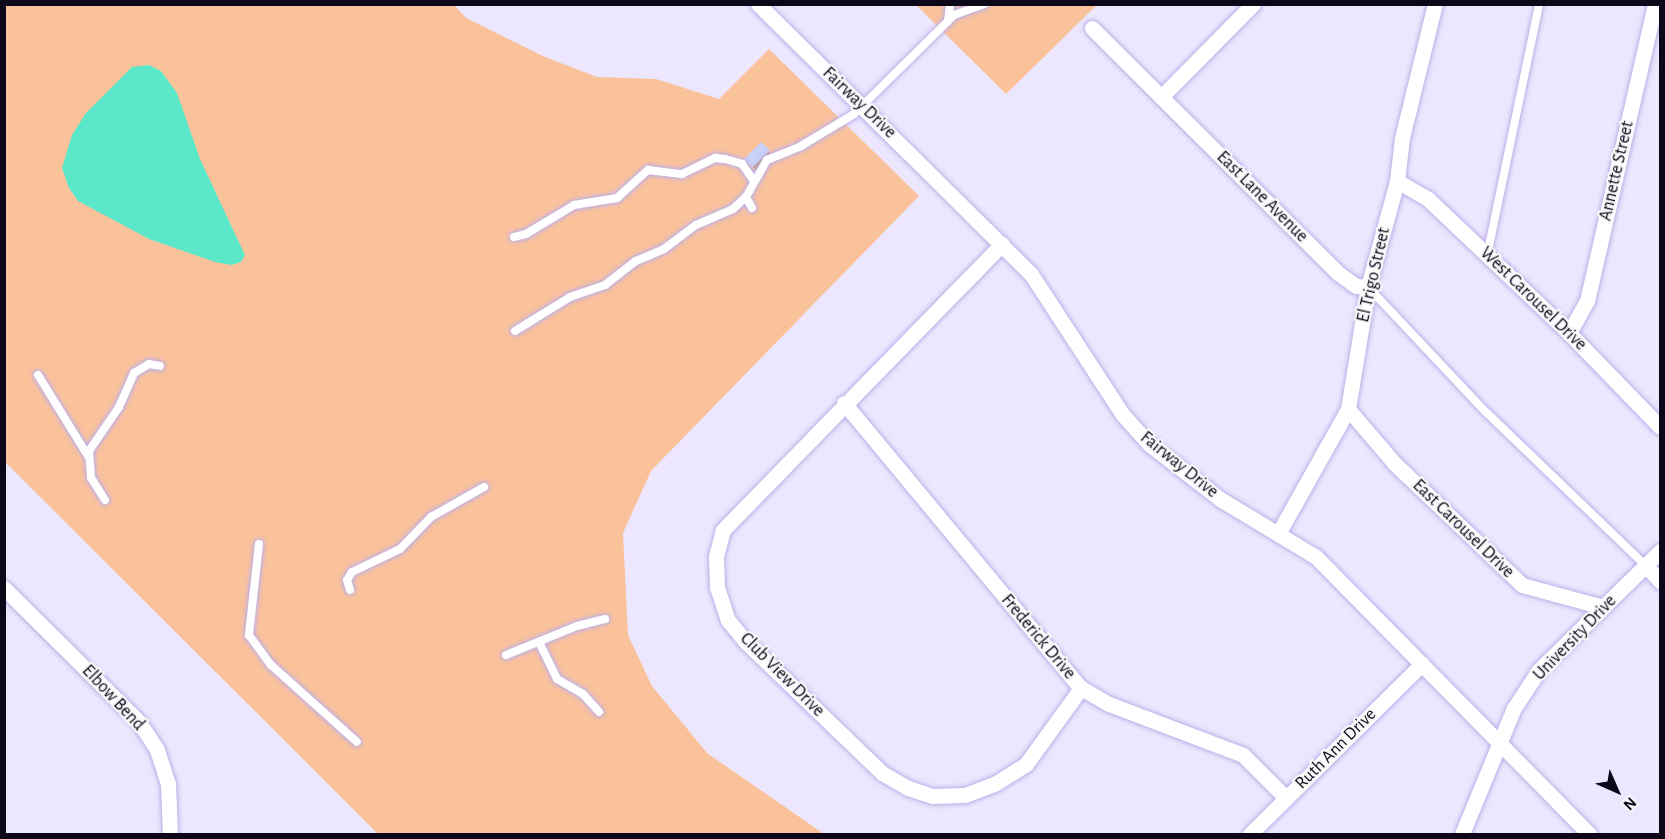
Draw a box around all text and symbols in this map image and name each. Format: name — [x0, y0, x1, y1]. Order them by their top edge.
street label: Fairway Drive — [818, 63, 900, 143]
street label: Annette Street — [1595, 119, 1639, 223]
street label: East Lane Avenue — [1212, 147, 1312, 247]
street label: El Trigo Street — [1353, 225, 1395, 325]
street label: West Carousel Drive — [1475, 243, 1591, 355]
street label: Fairway Drive — [1136, 427, 1222, 503]
street label: East Carousel Drive — [1408, 475, 1518, 583]
street label: Frederick Drive — [996, 590, 1080, 684]
street label: University Drive — [1529, 591, 1621, 685]
street label: Club View Drive — [735, 628, 829, 722]
street label: Elbow Bend — [77, 660, 149, 736]
street label: Ruth Ann Drive — [1291, 704, 1381, 794]
north arrow — [1587, 761, 1647, 821]
text: N — [1620, 794, 1639, 813]

